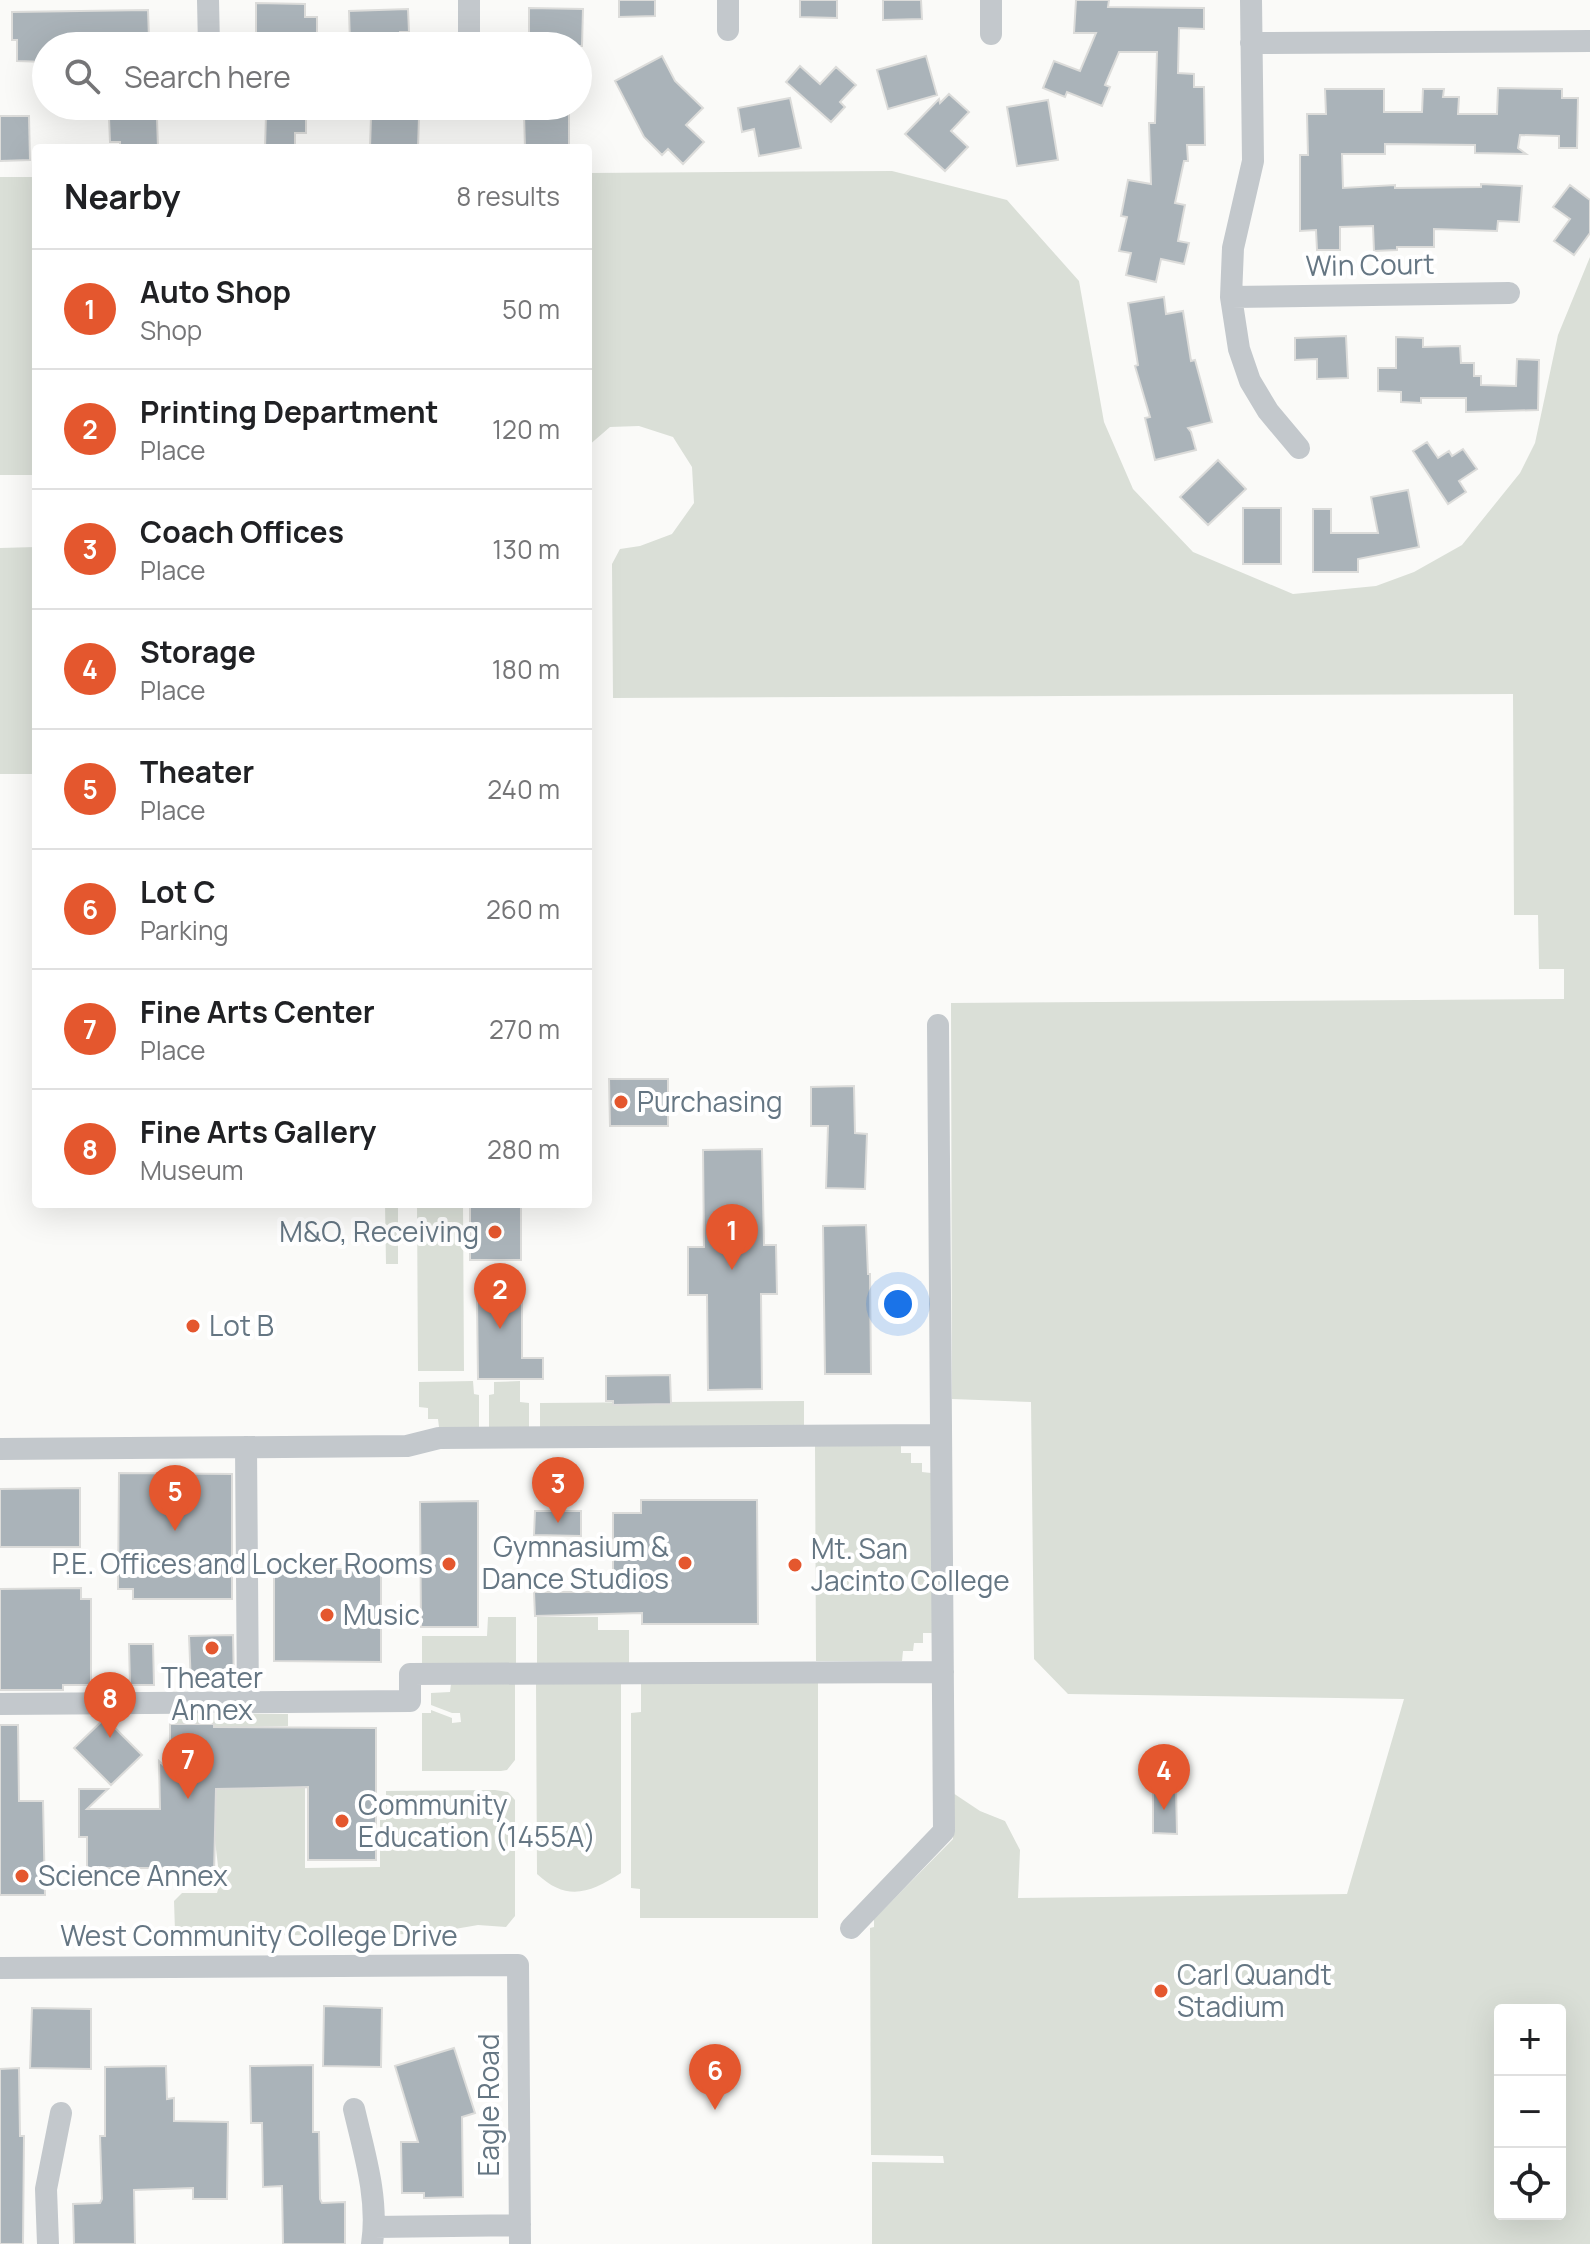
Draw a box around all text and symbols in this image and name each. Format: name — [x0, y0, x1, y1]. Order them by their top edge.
search box — [32, 32, 592, 120]
icon: search — [60, 54, 104, 98]
text: Search here — [124, 56, 291, 97]
text: Nearby — [64, 173, 180, 219]
text: 8 results — [456, 178, 560, 214]
street label: Win Court — [1305, 244, 1435, 284]
text: Auto Shop — [140, 271, 291, 312]
text: 1 — [84, 291, 96, 327]
text: 50 m — [502, 291, 560, 327]
text: Shop — [140, 312, 202, 348]
text: Printing Department — [140, 391, 438, 432]
text: 2 — [82, 411, 98, 447]
text: 120 m — [492, 411, 560, 447]
text: Place — [140, 432, 205, 468]
text: Coach Offices — [140, 511, 344, 552]
text: 3 — [82, 531, 98, 567]
text: 130 m — [492, 531, 560, 567]
text: Place — [140, 552, 205, 588]
text: Storage — [140, 631, 256, 672]
text: 4 — [82, 651, 98, 687]
text: 180 m — [492, 651, 560, 687]
text: Place — [140, 672, 205, 708]
text: Theater — [140, 751, 254, 792]
text: 5 — [82, 771, 98, 807]
text: 240 m — [487, 771, 560, 807]
text: Place — [140, 792, 205, 828]
text: Lot C — [140, 871, 216, 912]
text: 6 — [82, 891, 98, 927]
text: 260 m — [486, 891, 560, 927]
text: Parking — [140, 912, 229, 948]
text: Fine Arts Center — [140, 991, 375, 1032]
text: 7 — [83, 1011, 97, 1047]
text: 270 m — [489, 1011, 560, 1047]
text: Place — [140, 1032, 205, 1068]
place label: Purchasing — [637, 1082, 783, 1120]
marker: Purchasing — [612, 1093, 630, 1111]
text: Fine Arts Gallery — [140, 1111, 376, 1152]
text: 8 — [82, 1131, 98, 1167]
text: 280 m — [487, 1131, 560, 1167]
text: Museum — [140, 1152, 244, 1188]
pin: 1 — [706, 1204, 758, 1270]
place label: M&O, Receiving — [279, 1212, 479, 1250]
marker: M&O, Receiving — [486, 1223, 504, 1241]
pin: 2 — [474, 1263, 526, 1329]
your location — [878, 1284, 918, 1324]
place label: Lot B — [209, 1306, 274, 1344]
marker: Lot B — [184, 1317, 202, 1335]
pin: 3 — [532, 1457, 584, 1523]
pin: 5 — [149, 1465, 201, 1531]
place label: Gymnasium & Dance Studios — [482, 1527, 669, 1597]
place label: Mt. San Jacinto College — [811, 1529, 1010, 1599]
place label: P.E. Offices and Locker Rooms — [52, 1544, 433, 1582]
marker: Gymnasium & Dance Studios — [676, 1554, 694, 1572]
marker: P.E. Offices and Locker Rooms — [440, 1555, 458, 1573]
marker: Mt. San Jacinto College — [786, 1556, 804, 1574]
place label: Music — [343, 1595, 420, 1633]
marker: Music — [318, 1606, 336, 1624]
marker: Theater Annex — [203, 1639, 221, 1657]
place label: Theater Annex — [161, 1658, 263, 1728]
pin: 8 — [84, 1672, 136, 1738]
pin: 7 — [162, 1733, 214, 1799]
pin: 4 — [1138, 1744, 1190, 1810]
place label: Community Education (1455A) — [358, 1785, 596, 1855]
marker: Community Education (1455A) — [333, 1812, 351, 1830]
place label: Science Annex — [38, 1856, 228, 1894]
marker: Science Annex — [13, 1867, 31, 1885]
street label: West Community College Drive — [60, 1916, 458, 1954]
place label: Carl Quandt Stadium — [1177, 1955, 1332, 2025]
marker: Carl Quandt Stadium — [1152, 1982, 1170, 2000]
map controls — [1494, 2004, 1566, 2220]
button: + — [1494, 2004, 1566, 2076]
street label: Eagle Road — [469, 2034, 507, 2176]
pin: 6 — [689, 2044, 741, 2110]
button: − — [1494, 2076, 1566, 2148]
button: locate — [1494, 2148, 1566, 2220]

